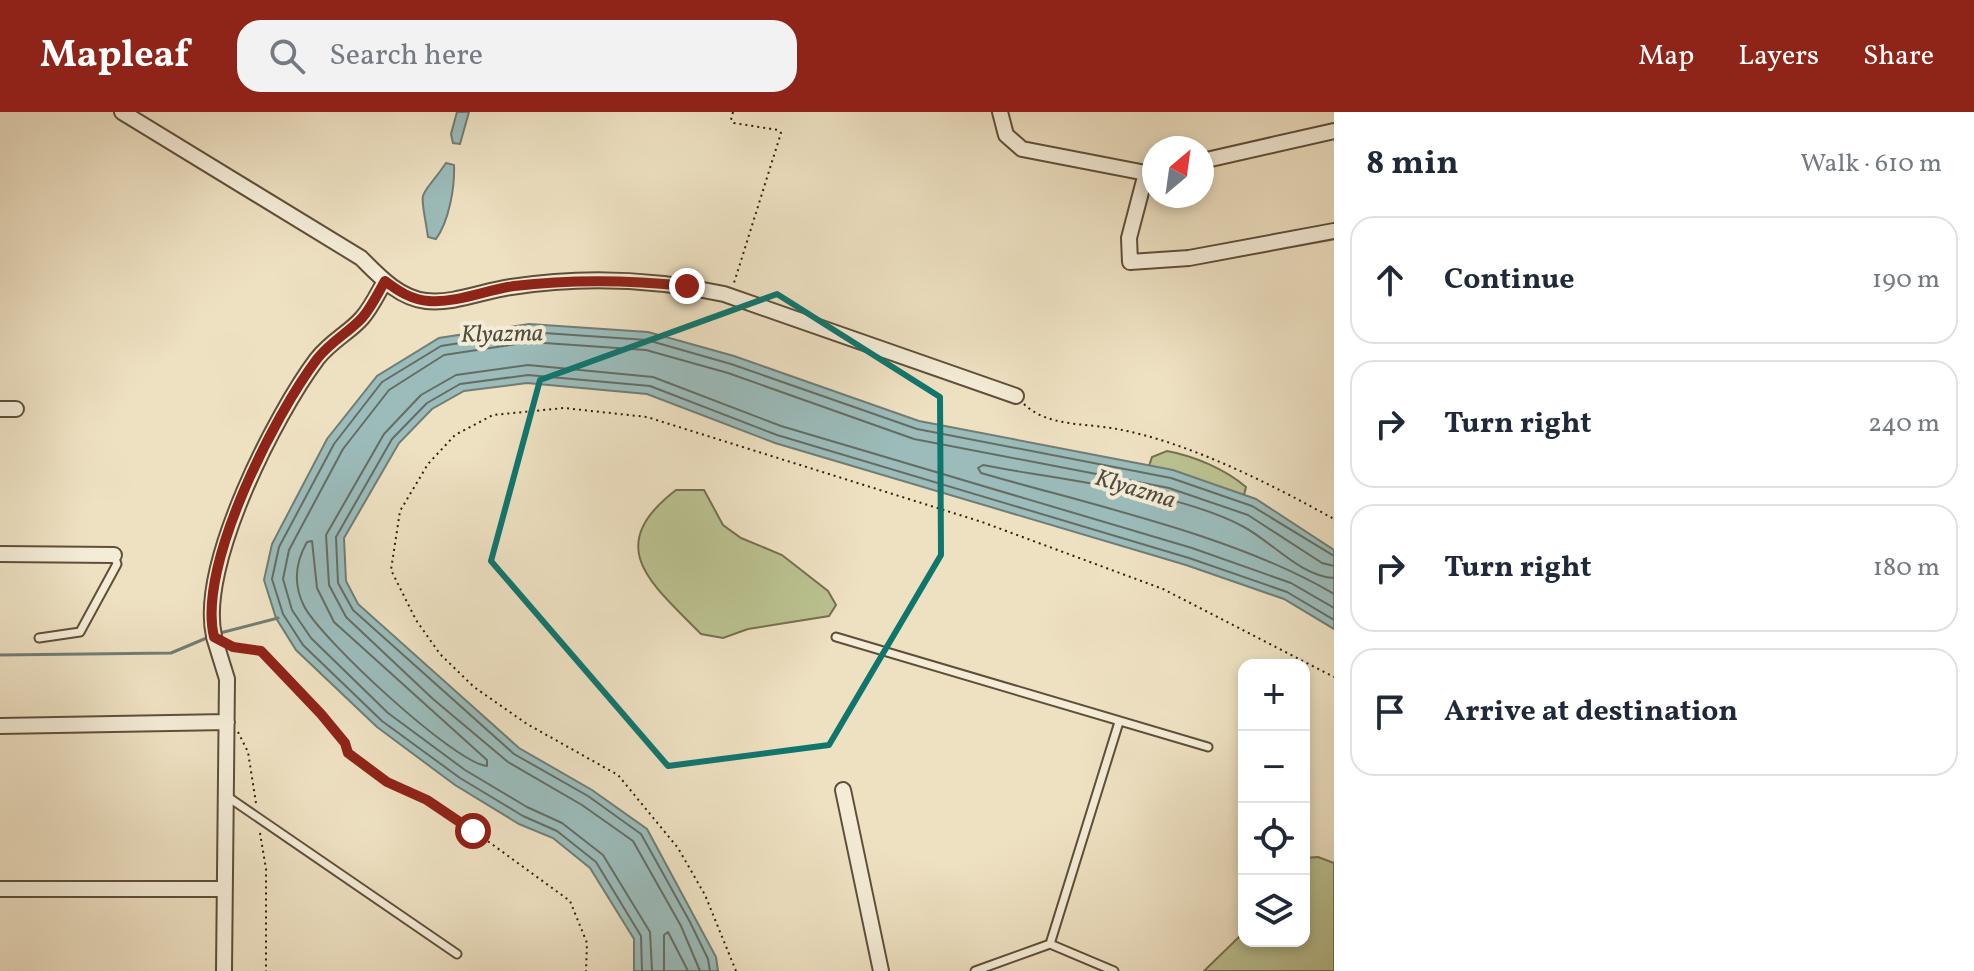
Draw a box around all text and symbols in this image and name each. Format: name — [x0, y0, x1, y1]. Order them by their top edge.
search box — [237, 20, 797, 92]
text: Mapleaf — [40, 30, 189, 83]
icon: search — [265, 34, 309, 78]
text: Search here — [329, 35, 483, 77]
text: Map — [1638, 37, 1694, 76]
text: Layers — [1738, 37, 1819, 76]
text: Share — [1863, 37, 1934, 76]
north arrow — [1142, 136, 1214, 208]
text: 8 min — [1366, 141, 1459, 188]
text: Walk · 610 m — [1800, 146, 1942, 182]
icon: ahead — [1368, 258, 1412, 302]
text: Continue — [1444, 259, 1575, 301]
text: 190 m — [1872, 262, 1940, 298]
route end — [669, 268, 705, 304]
water label: Klyazma — [460, 317, 544, 353]
icon: right — [1368, 402, 1412, 446]
text: Turn right — [1444, 403, 1592, 445]
text: 240 m — [1868, 406, 1940, 442]
water label: Klyazma — [1090, 462, 1180, 518]
icon: right — [1368, 546, 1412, 590]
text: Turn right — [1444, 547, 1592, 589]
text: 180 m — [1873, 550, 1940, 586]
map controls — [1238, 659, 1310, 947]
button: + — [1238, 659, 1310, 731]
icon: arrive — [1368, 690, 1412, 734]
text: Arrive at destination — [1444, 691, 1738, 733]
button: − — [1238, 731, 1310, 803]
button: locate — [1238, 803, 1310, 875]
route start — [455, 813, 491, 849]
button: layers — [1238, 875, 1310, 947]

